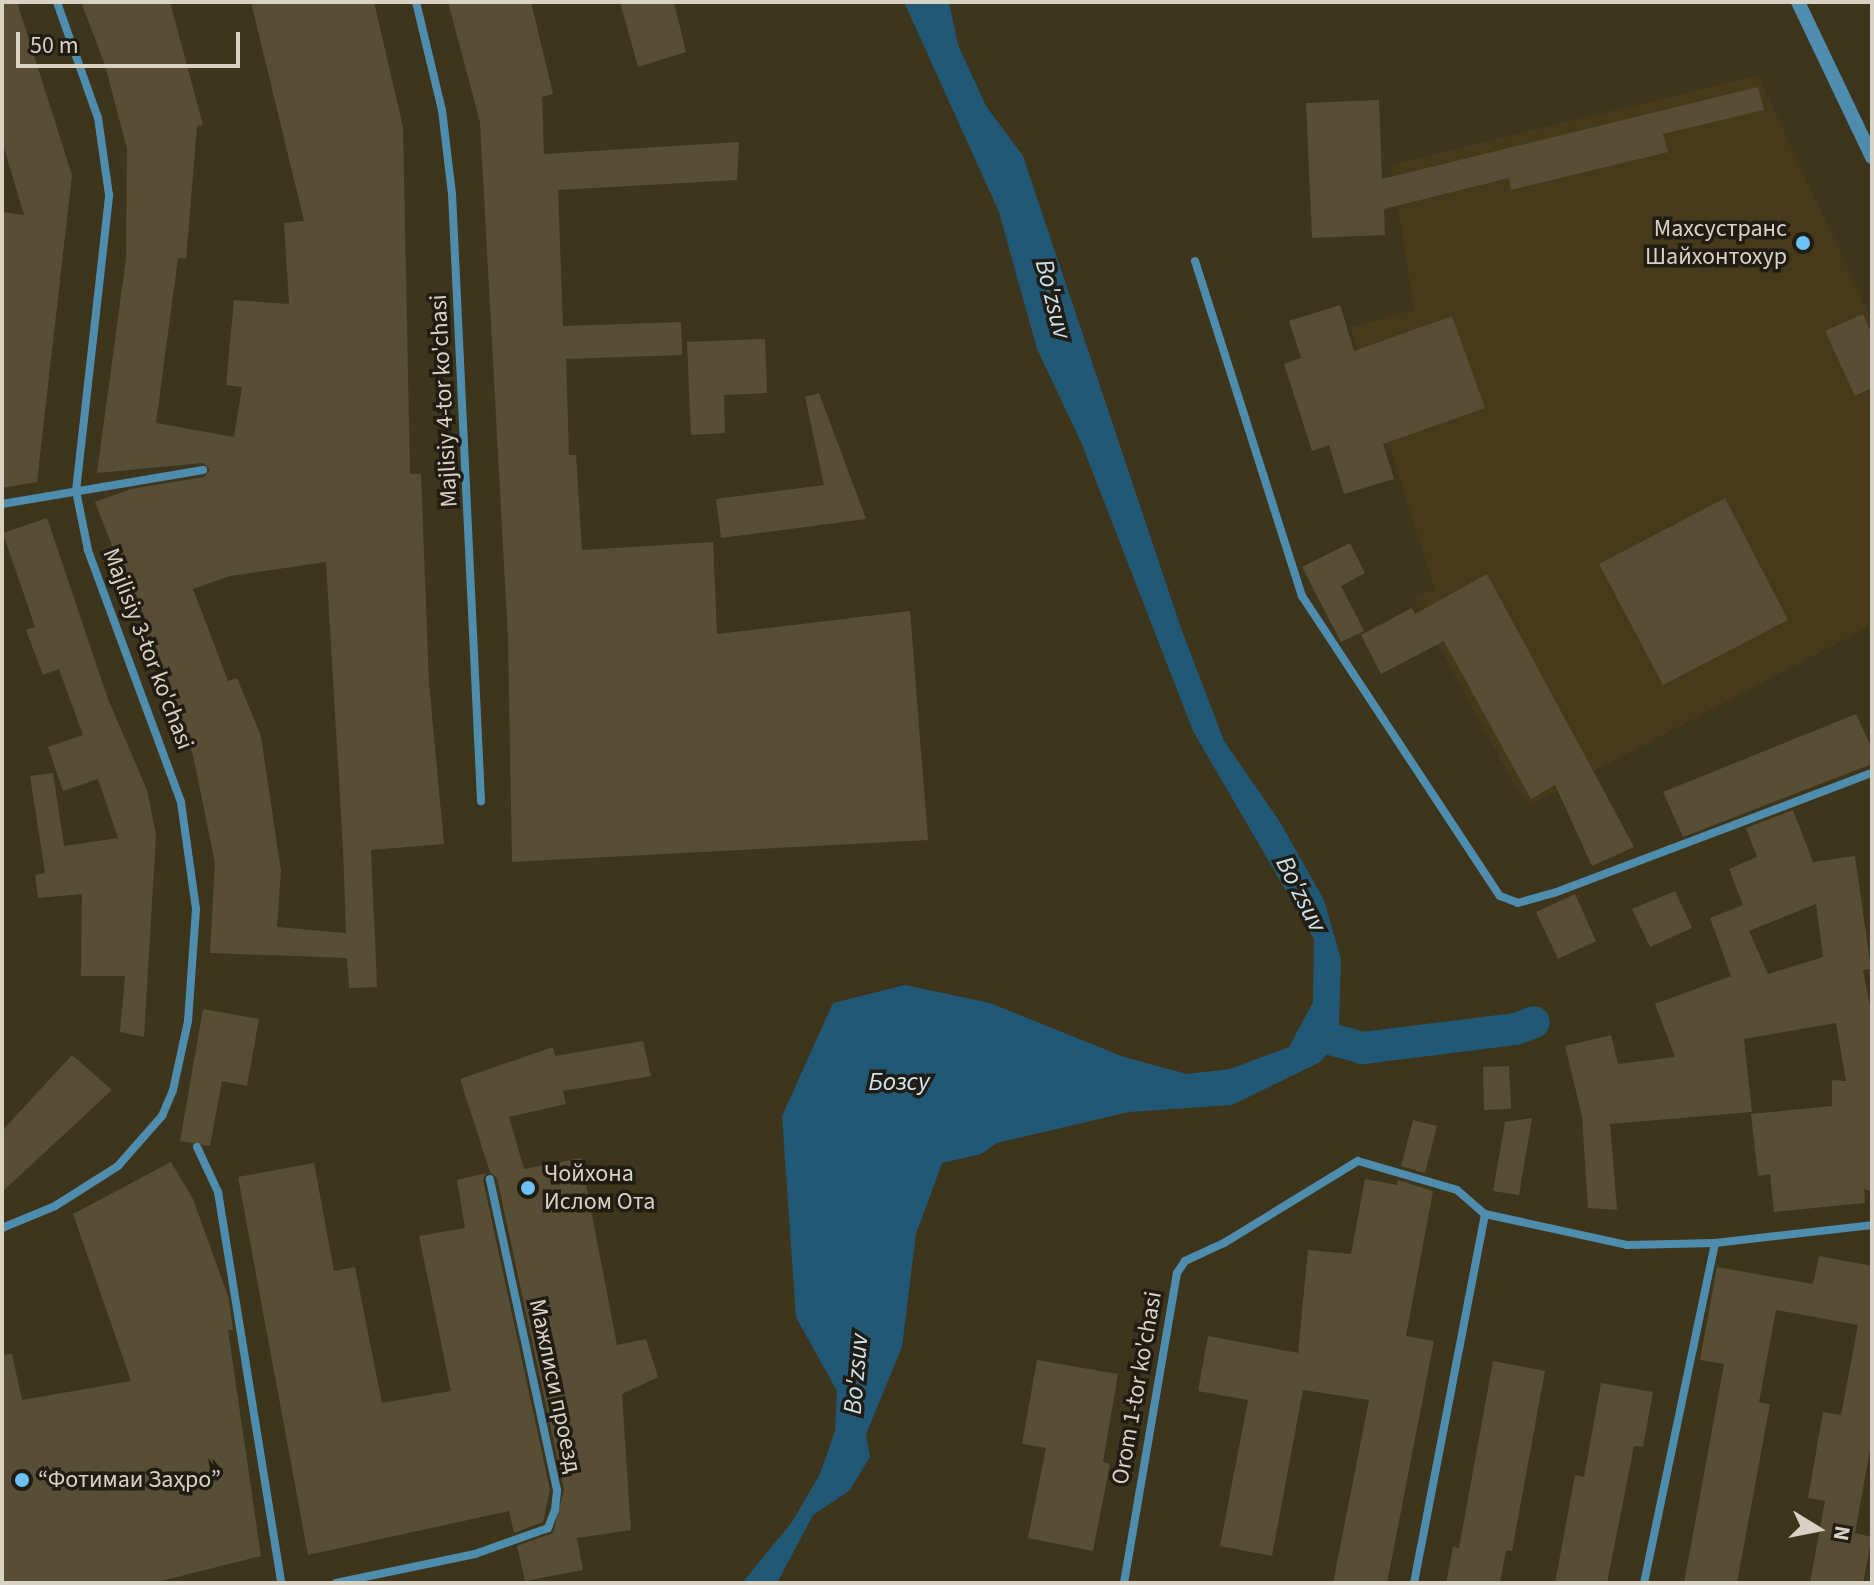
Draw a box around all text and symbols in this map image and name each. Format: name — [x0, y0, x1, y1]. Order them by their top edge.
scale bar — [20, 16, 244, 66]
text: 50 m — [30, 28, 79, 63]
place label: Махсустранс Шайхонтохур — [1645, 215, 1787, 271]
marker: Махсустранс Шайхонтохур — [1794, 234, 1812, 252]
water label: Bo'zsuv — [1028, 256, 1078, 342]
street label: Majlisiy 4-tor ko'chasi — [424, 294, 464, 508]
street label: Majlisiy 3-tor ko'chasi — [96, 544, 200, 754]
water label: Bo'zsuv — [1269, 851, 1333, 937]
water label: Бозсу — [868, 1066, 930, 1098]
place label: Чойхона Ислом Ота — [544, 1160, 655, 1216]
marker: Чойхона Ислом Ота — [519, 1179, 537, 1197]
street label: Orom 1-tor ko'chasi — [1106, 1289, 1168, 1487]
street label: Мажлиси проезд — [523, 1296, 587, 1476]
water label: Bo'zsuv — [837, 1332, 875, 1416]
place label: “Фотимаи Заҳро” — [38, 1466, 221, 1494]
marker: “Фотимаи Заҳро” — [13, 1471, 31, 1489]
north arrow — [1778, 1489, 1858, 1569]
text: N — [1825, 1523, 1859, 1543]

